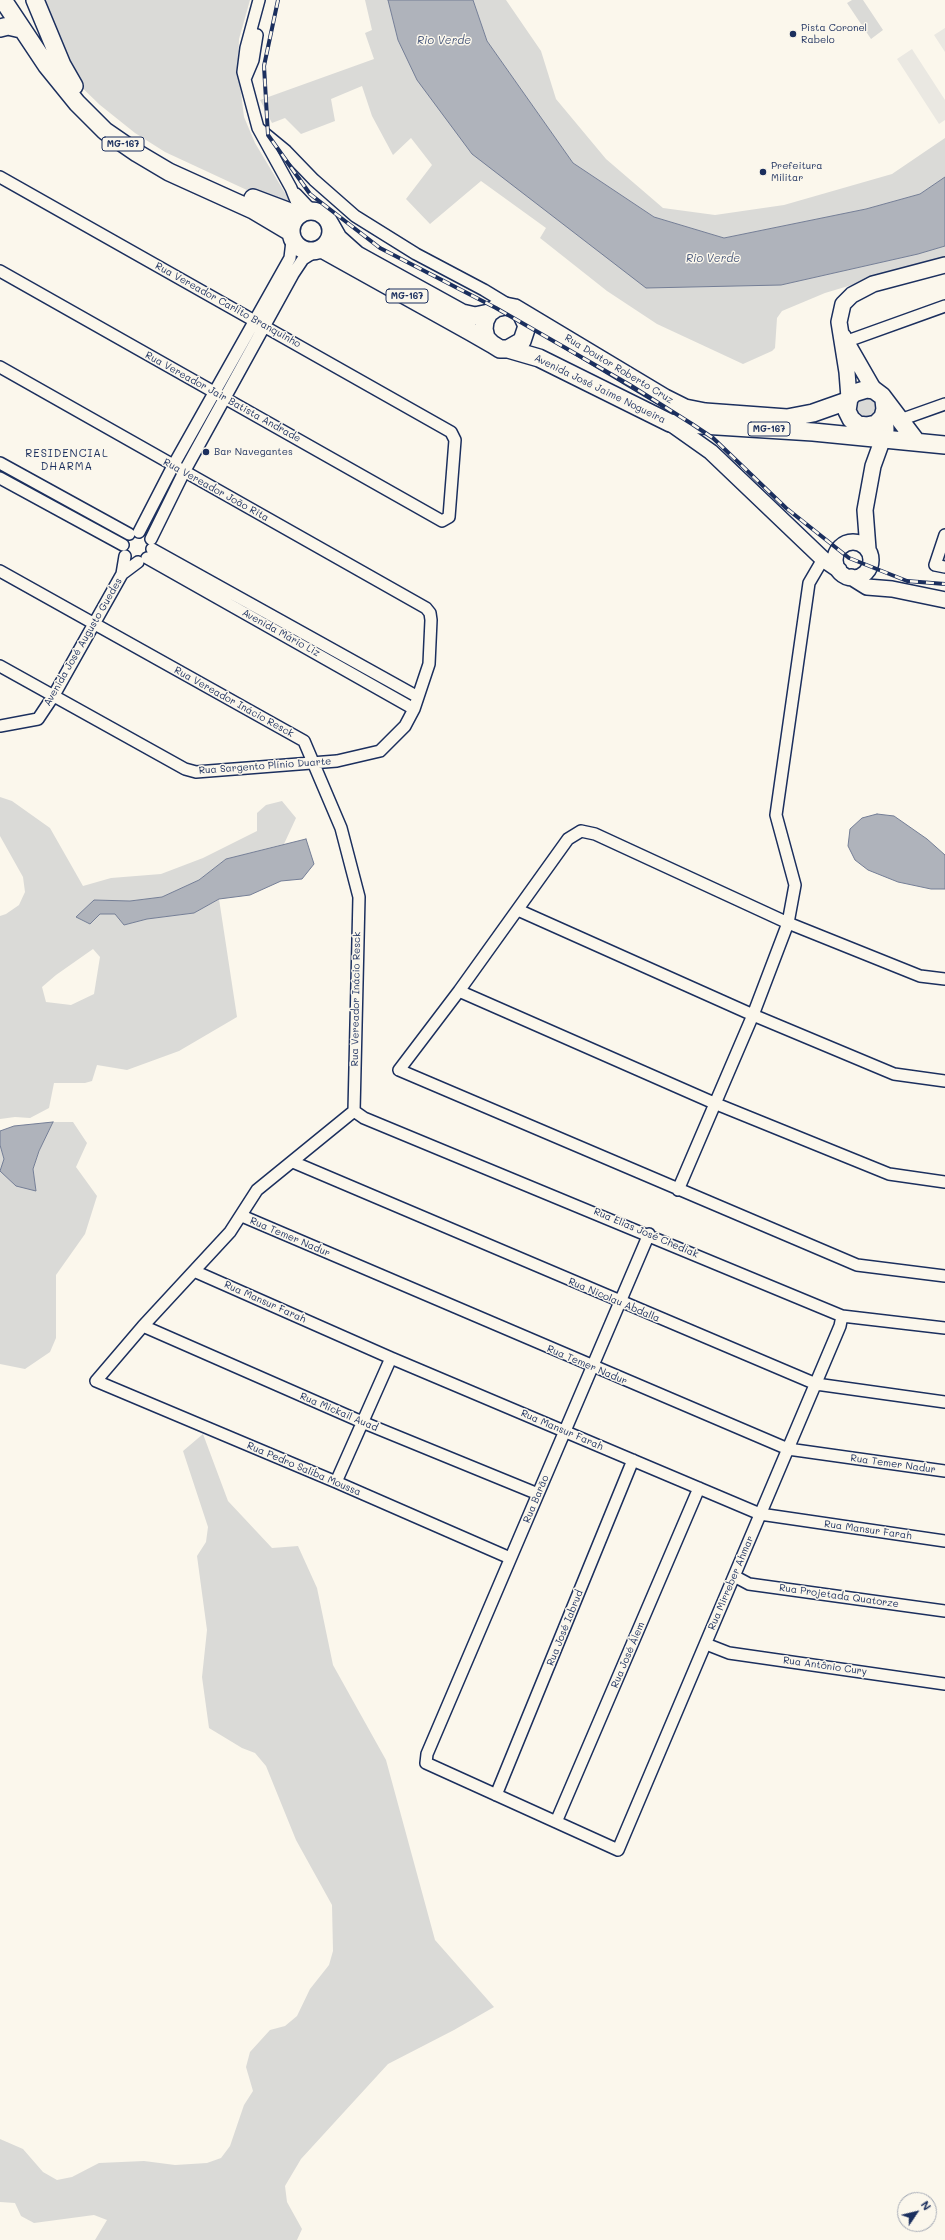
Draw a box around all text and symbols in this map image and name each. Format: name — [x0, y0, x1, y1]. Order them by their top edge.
place label: Pista Coronel Rabelo — [801, 22, 867, 46]
marker: Pista Coronel Rabelo — [788, 29, 798, 39]
water label: Rio Verde — [417, 34, 471, 48]
road number: MG-167 — [102, 137, 144, 151]
place label: Prefeitura Militar — [771, 160, 823, 184]
marker: Prefeitura Militar — [758, 167, 768, 177]
water label: Rio Verde — [686, 252, 740, 266]
street label: Rua Vereador Carlito Branquinho — [153, 260, 303, 350]
road number: MG-167 — [386, 289, 428, 303]
street label: Rua Doutor Roberto Cruz — [562, 332, 676, 406]
street label: Rua Vereador Jair Batista Andrade — [143, 349, 303, 445]
street label: Avenida José Jaime Nogueira — [532, 352, 668, 426]
road number: MG-167 — [748, 422, 790, 436]
place label: Bar Navegantes — [214, 446, 293, 458]
district label: RESIDENCIAL DHARMA — [25, 447, 109, 473]
marker: Bar Navegantes — [201, 447, 211, 457]
street label: Rua Vereador João Rita — [161, 456, 271, 524]
street label: Avenida José Augusto Guedes — [41, 576, 125, 708]
street label: Avenida Mário Liz — [240, 607, 322, 659]
street label: Rua Vereador Inácio Resck — [172, 664, 296, 740]
street label: Rua Sargento Plínio Duarte — [198, 755, 332, 777]
street label: Rua Vereador Inácio Resck — [349, 932, 363, 1066]
street label: Rua Elias José Chediak — [592, 1206, 700, 1260]
street label: Rua Temer Nadur — [248, 1215, 332, 1259]
street label: Rua Nicolau Abdalla — [567, 1275, 661, 1325]
street label: Rua Mansur Farah — [222, 1279, 308, 1325]
street label: Rua Temer Nadur — [545, 1343, 629, 1387]
street label: Rua Mickail Auad — [298, 1390, 380, 1434]
street label: Rua Mansur Farah — [519, 1407, 605, 1453]
street label: Rua Pedro Saliba Moussa — [245, 1440, 363, 1498]
street label: Rua Temer Nadur — [850, 1452, 936, 1476]
street label: Rua Barão — [521, 1473, 551, 1525]
street label: Rua Mansur Farah — [823, 1518, 913, 1542]
street label: Rua Mirreber Ahmar — [706, 1534, 756, 1632]
street label: Rua Projetada Quatorze — [778, 1582, 900, 1610]
street label: Rua José Iabrud — [544, 1588, 586, 1668]
street label: Rua José Álem — [609, 1620, 647, 1690]
street label: Rua Antônio Cury — [782, 1654, 868, 1678]
north arrow — [897, 2192, 937, 2232]
text: N — [918, 2198, 935, 2213]

